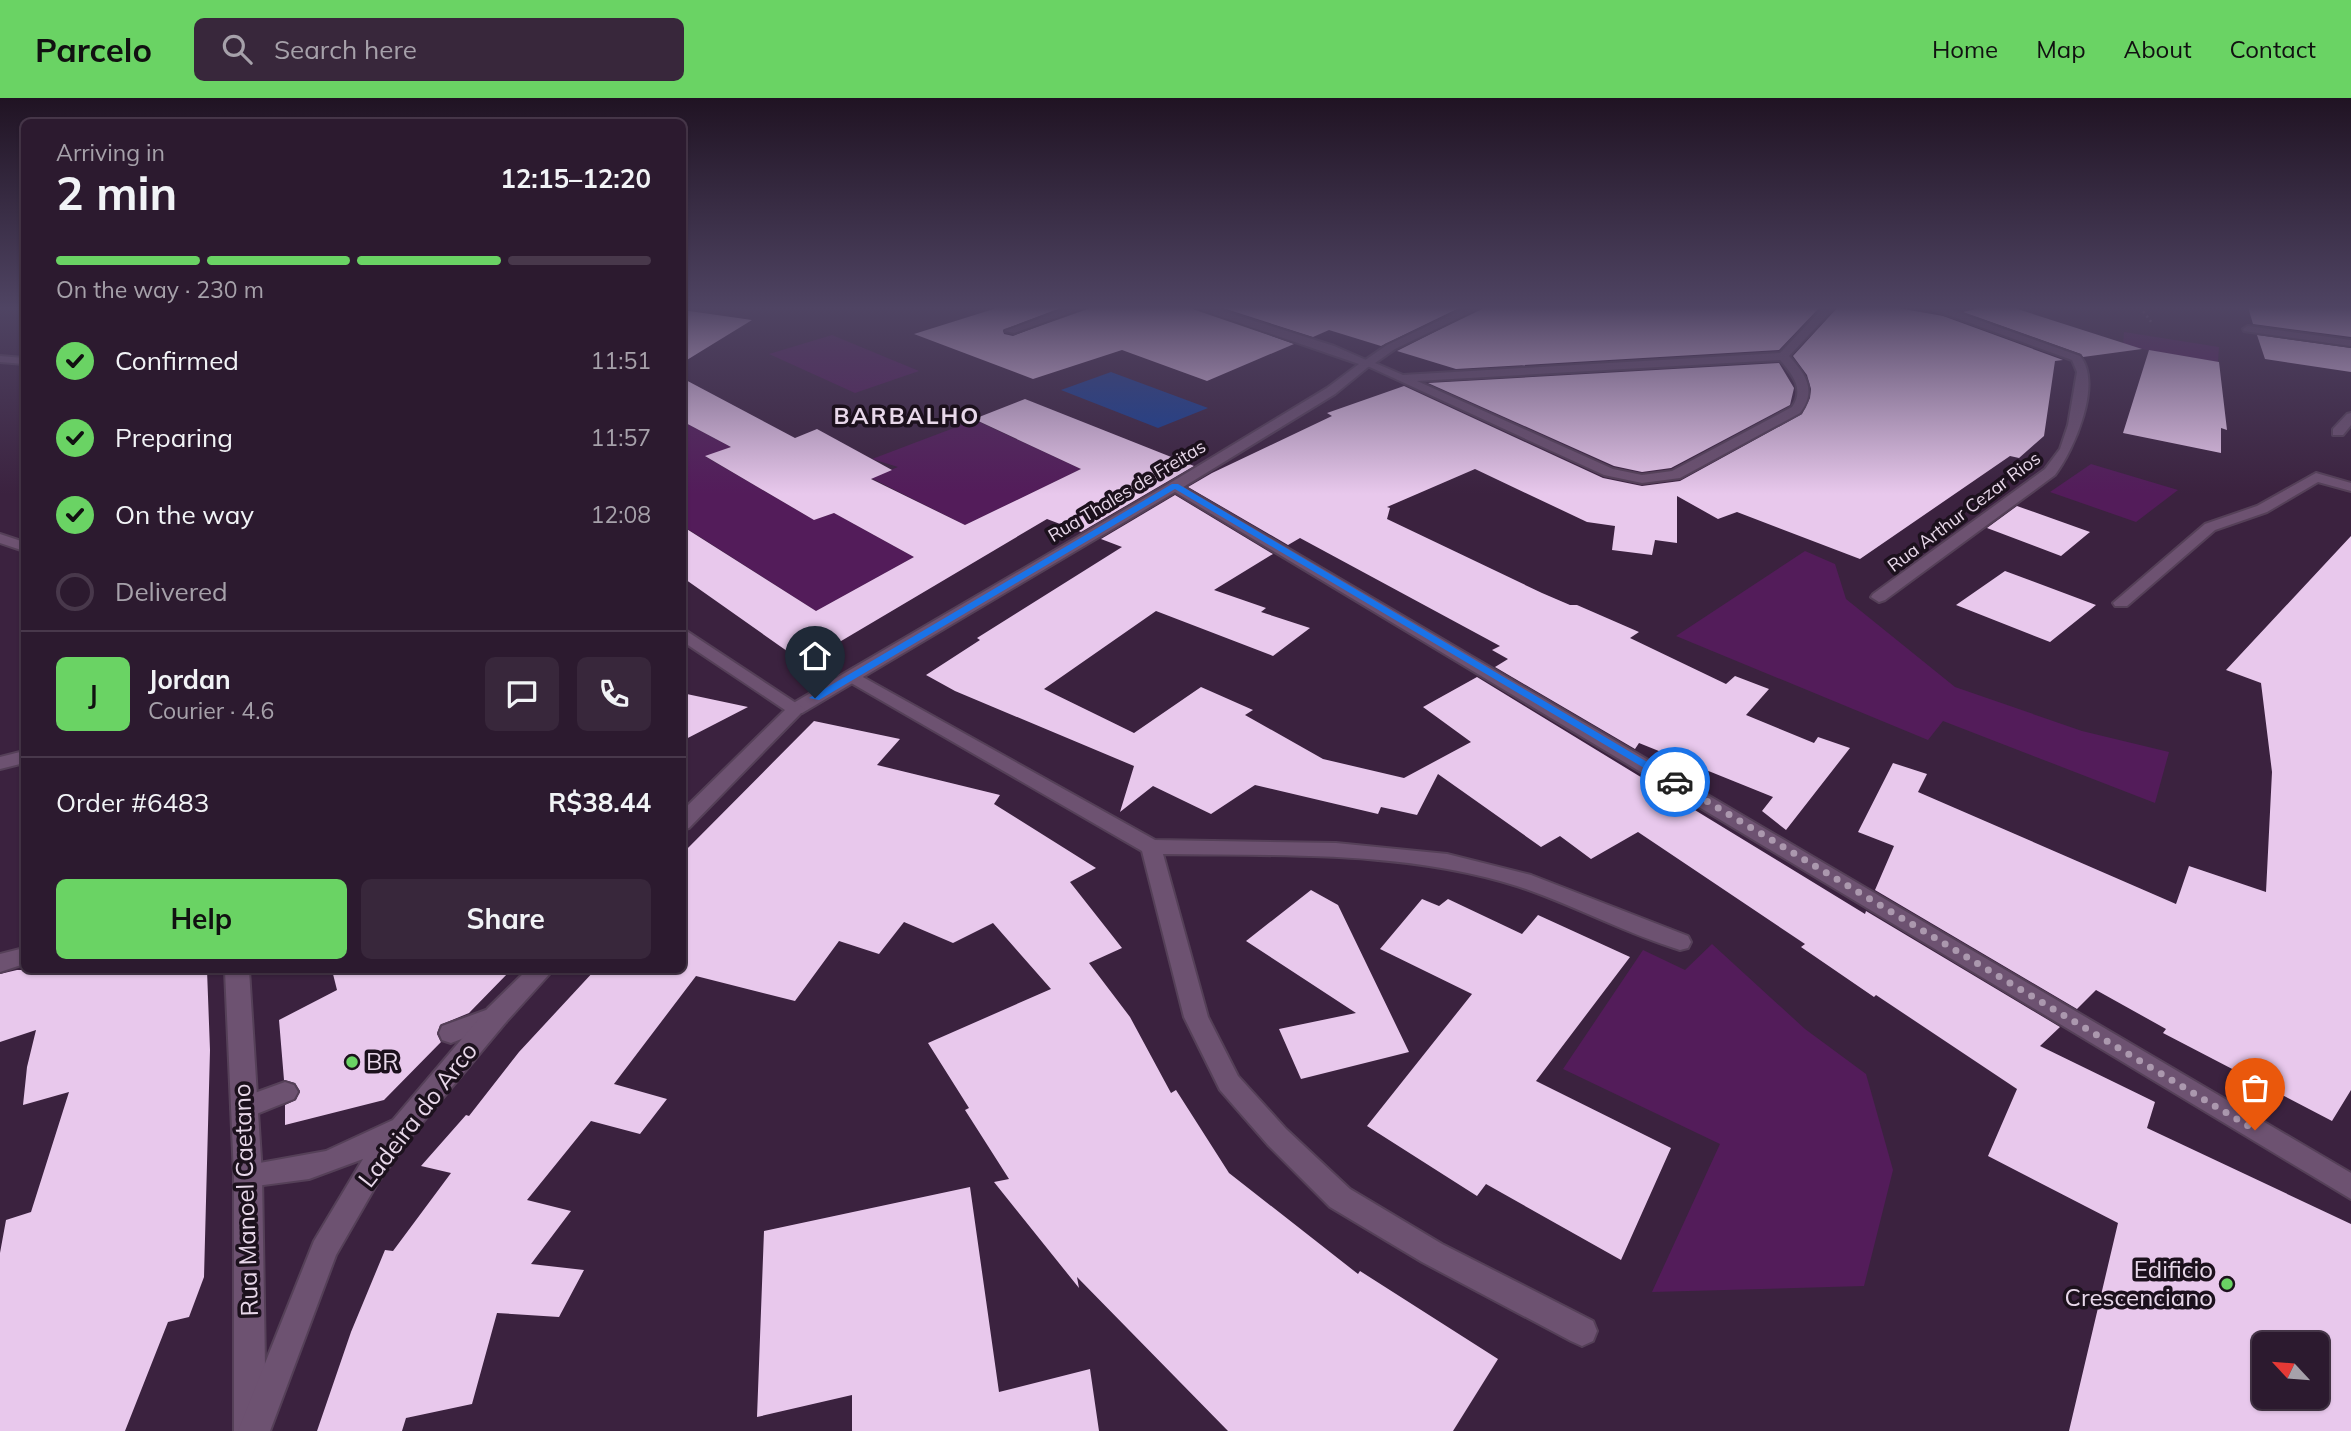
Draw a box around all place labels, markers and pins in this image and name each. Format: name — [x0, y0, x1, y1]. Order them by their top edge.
pin — [785, 626, 845, 698]
place label: BR — [366, 1046, 399, 1076]
marker: BR — [344, 1054, 360, 1070]
pin — [2225, 1058, 2285, 1130]
place label: Edificio Crescenciano — [2065, 1254, 2213, 1312]
marker: Edificio Crescenciano — [2219, 1276, 2235, 1292]

